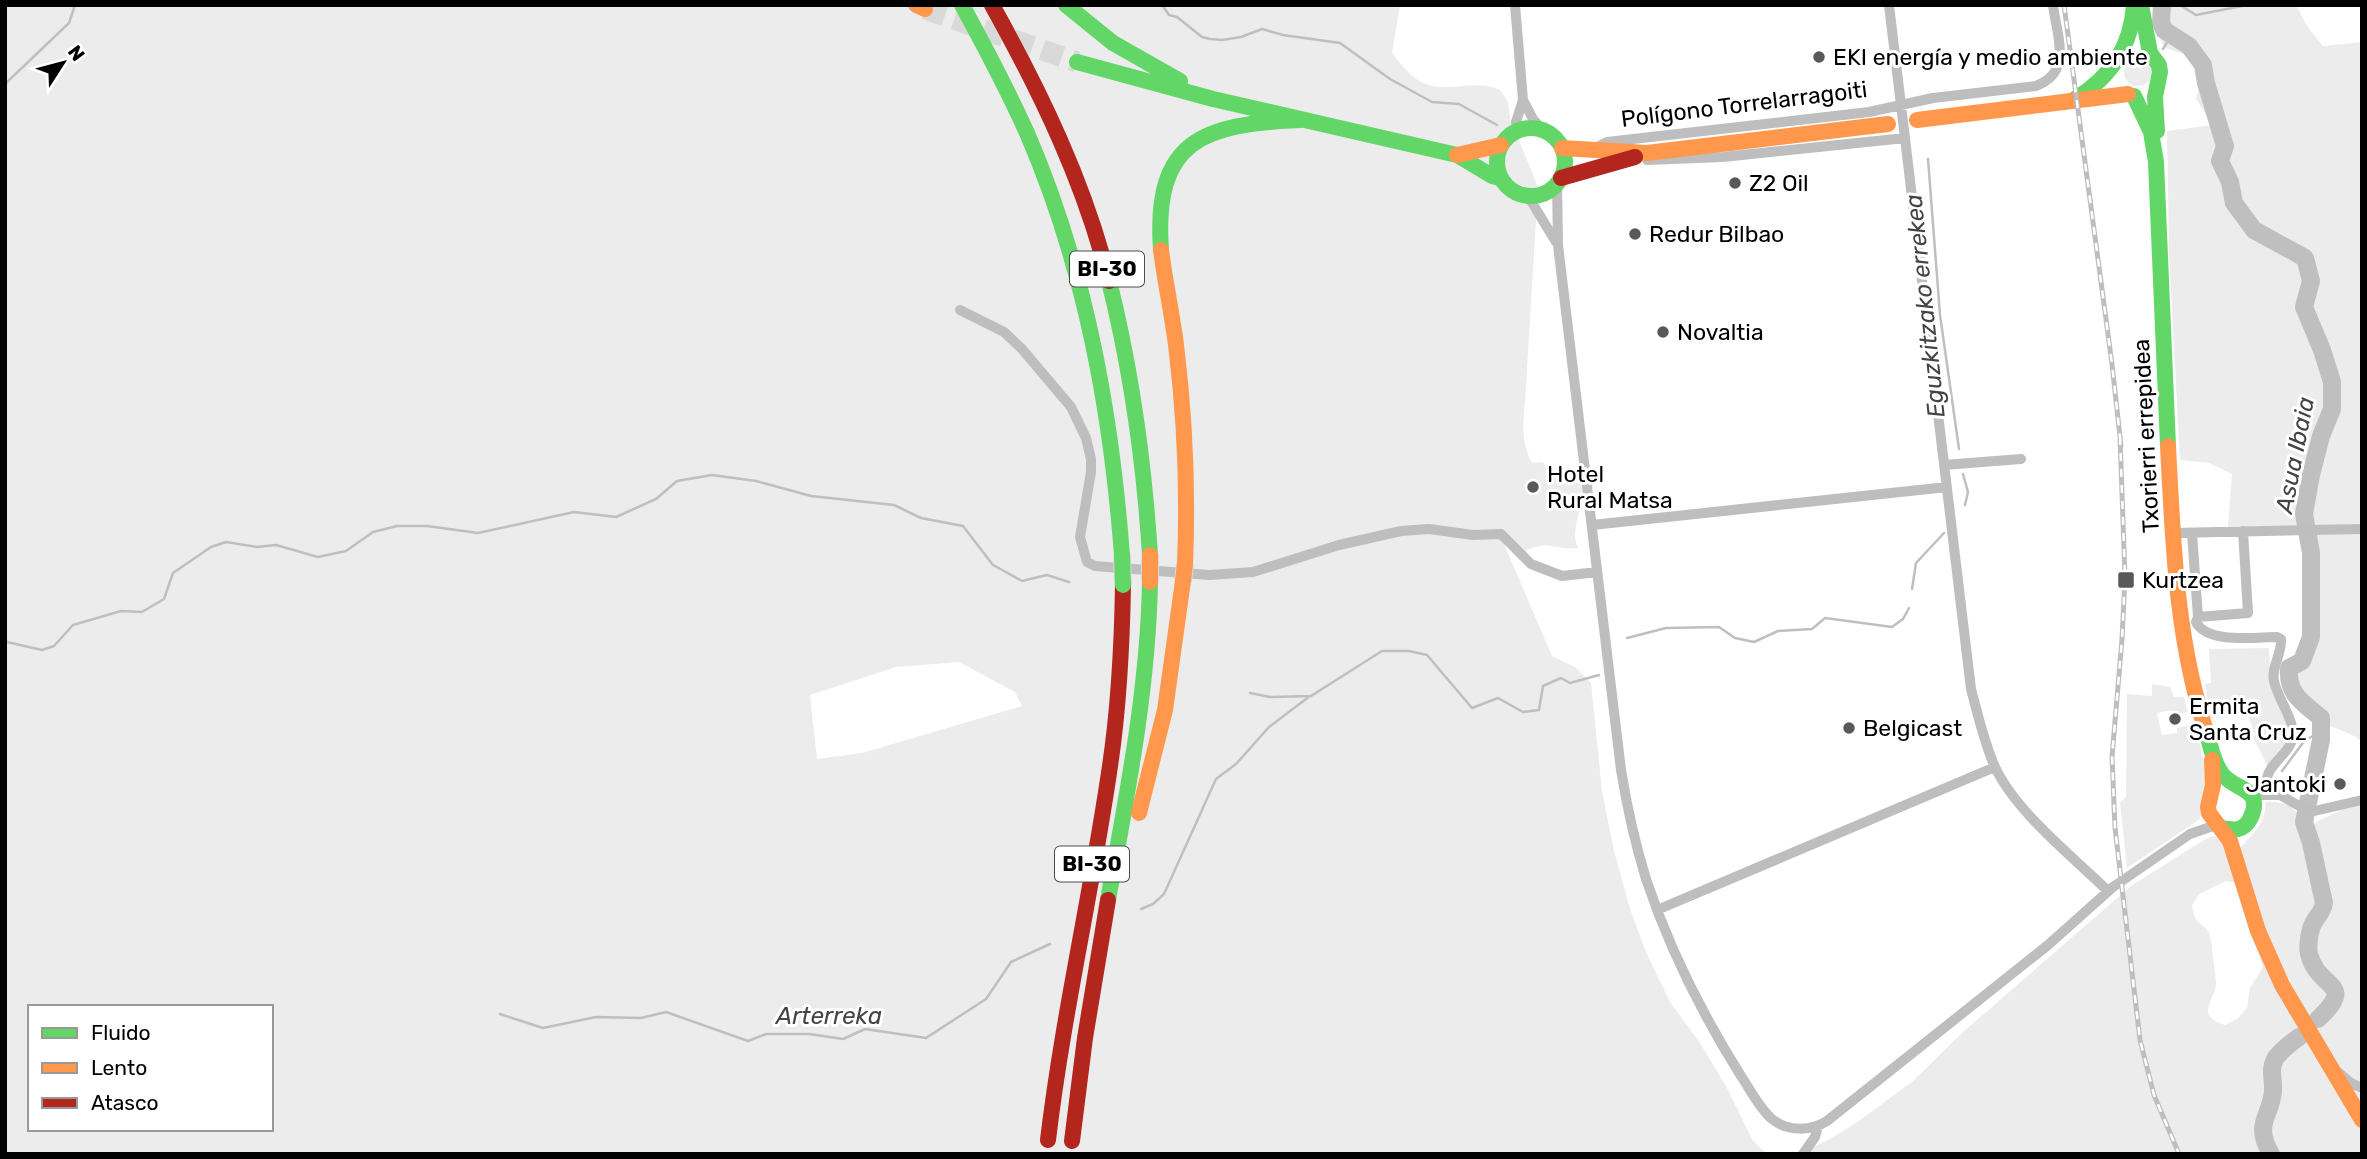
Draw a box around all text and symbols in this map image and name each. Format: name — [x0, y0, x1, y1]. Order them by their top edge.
north arrow — [28, 28, 98, 98]
text: N — [63, 41, 90, 66]
place label: EKI energía y medio ambiente — [1833, 43, 2148, 71]
marker: EKI energía y medio ambiente — [1811, 49, 1827, 65]
street label: Polígono Torrelarragoiti — [1619, 75, 1869, 133]
place label: Z2 Oil — [1749, 169, 1809, 197]
marker: Z2 Oil — [1727, 175, 1743, 191]
water label: Eguzkitzako errekea — [1899, 193, 1951, 419]
place label: Redur Bilbao — [1649, 220, 1784, 248]
marker: Redur Bilbao — [1627, 226, 1643, 242]
road number: BI-30 — [1070, 252, 1144, 286]
place label: Novaltia — [1677, 318, 1764, 346]
marker: Novaltia — [1655, 324, 1671, 340]
street label: Txorierri errepidea — [2127, 338, 2165, 534]
water label: Asua Ibaia — [2270, 395, 2320, 517]
place label: Hotel Rural Matsa — [1547, 460, 1673, 514]
marker: Hotel Rural Matsa — [1525, 479, 1541, 495]
place label: Kurtzea — [2142, 566, 2224, 594]
marker: Kurtzea — [2116, 570, 2136, 590]
place label: Ermita Santa Cruz — [2189, 692, 2307, 746]
marker: Ermita Santa Cruz — [2167, 711, 2183, 727]
place label: Belgicast — [1863, 714, 1962, 742]
marker: Belgicast — [1841, 720, 1857, 736]
place label: Jantoki — [2245, 770, 2326, 798]
marker: Jantoki — [2332, 776, 2348, 792]
road number: BI-30 — [1055, 846, 1129, 882]
water label: Arterreka — [774, 1002, 882, 1030]
legend — [28, 1005, 273, 1131]
text: Fluido — [91, 1020, 151, 1045]
text: Lento — [91, 1055, 147, 1080]
text: Atasco — [91, 1090, 159, 1115]

